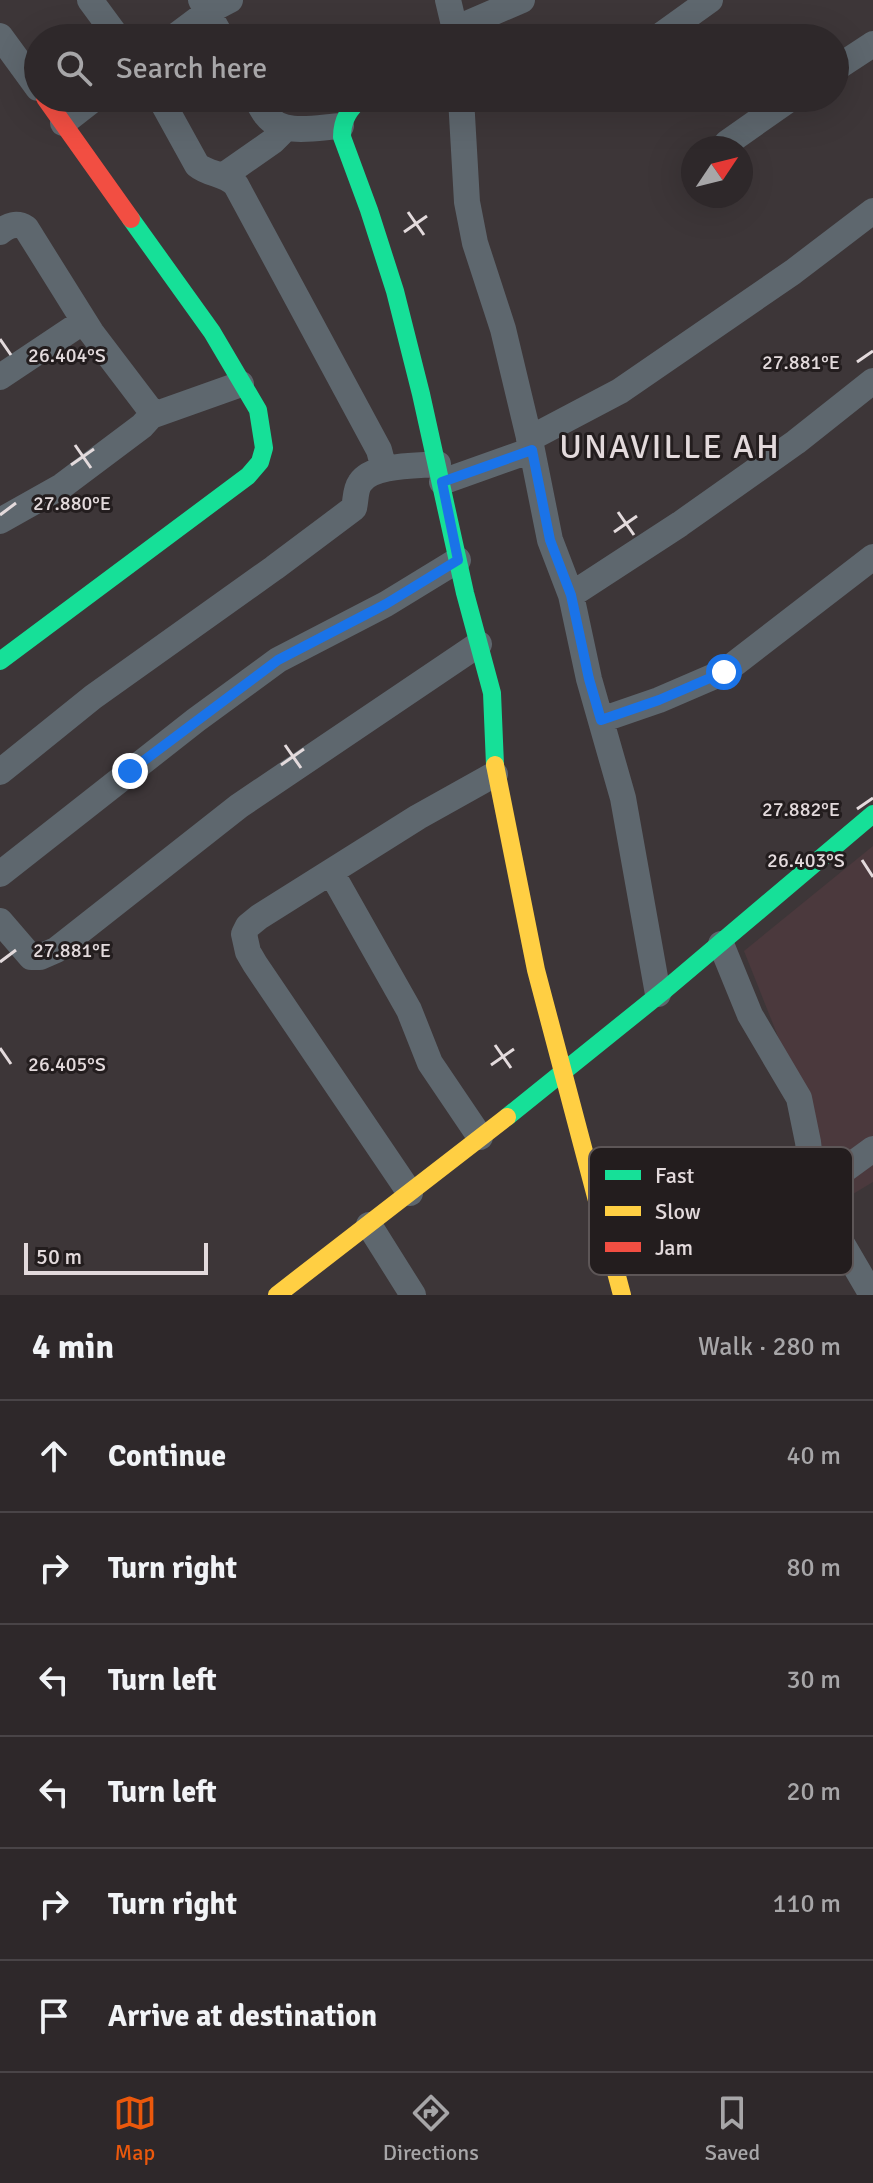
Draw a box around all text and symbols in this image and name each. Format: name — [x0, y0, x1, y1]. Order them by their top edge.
search box — [24, 24, 849, 112]
icon: search — [52, 46, 96, 90]
text: Search here — [116, 50, 267, 87]
north arrow — [681, 136, 753, 208]
text: 26.404°S — [28, 343, 106, 368]
text: 27.881°E — [762, 350, 840, 375]
district label: UNAVILLE AH — [559, 426, 781, 468]
text: 27.880°E — [33, 491, 111, 516]
route start — [706, 654, 742, 690]
route end — [112, 753, 148, 789]
text: 27.882°E — [762, 797, 840, 822]
text: 26.403°S — [767, 848, 845, 873]
text: 27.881°E — [33, 938, 111, 963]
text: 26.405°S — [28, 1052, 106, 1077]
legend — [589, 1147, 853, 1275]
text: Fast — [655, 1162, 695, 1189]
text: Slow — [655, 1198, 701, 1225]
text: Jam — [655, 1234, 693, 1261]
scale bar — [24, 1239, 208, 1275]
text: 50 m — [36, 1243, 82, 1270]
text: 4 min — [32, 1326, 114, 1368]
text: Walk · 280 m — [698, 1331, 841, 1363]
icon: ahead — [32, 1434, 76, 1478]
text: Continue — [108, 1438, 226, 1475]
text: 40 m — [786, 1440, 841, 1472]
icon: right — [32, 1546, 76, 1590]
text: Turn right — [108, 1550, 237, 1587]
text: 80 m — [786, 1552, 841, 1584]
icon: left — [32, 1658, 76, 1702]
text: Turn left — [108, 1662, 217, 1699]
text: 30 m — [786, 1664, 841, 1696]
icon: left — [32, 1770, 76, 1814]
text: Turn left — [108, 1774, 217, 1811]
text: 20 m — [786, 1776, 841, 1808]
icon: right — [32, 1882, 76, 1926]
text: Turn right — [108, 1886, 237, 1923]
text: 110 m — [772, 1888, 841, 1920]
icon: arrive — [32, 1994, 76, 2038]
text: Arrive at destination — [108, 1998, 377, 2035]
tab: Map — [113, 2091, 157, 2166]
tab: Directions — [383, 2091, 479, 2166]
tab: Saved — [705, 2091, 760, 2166]

